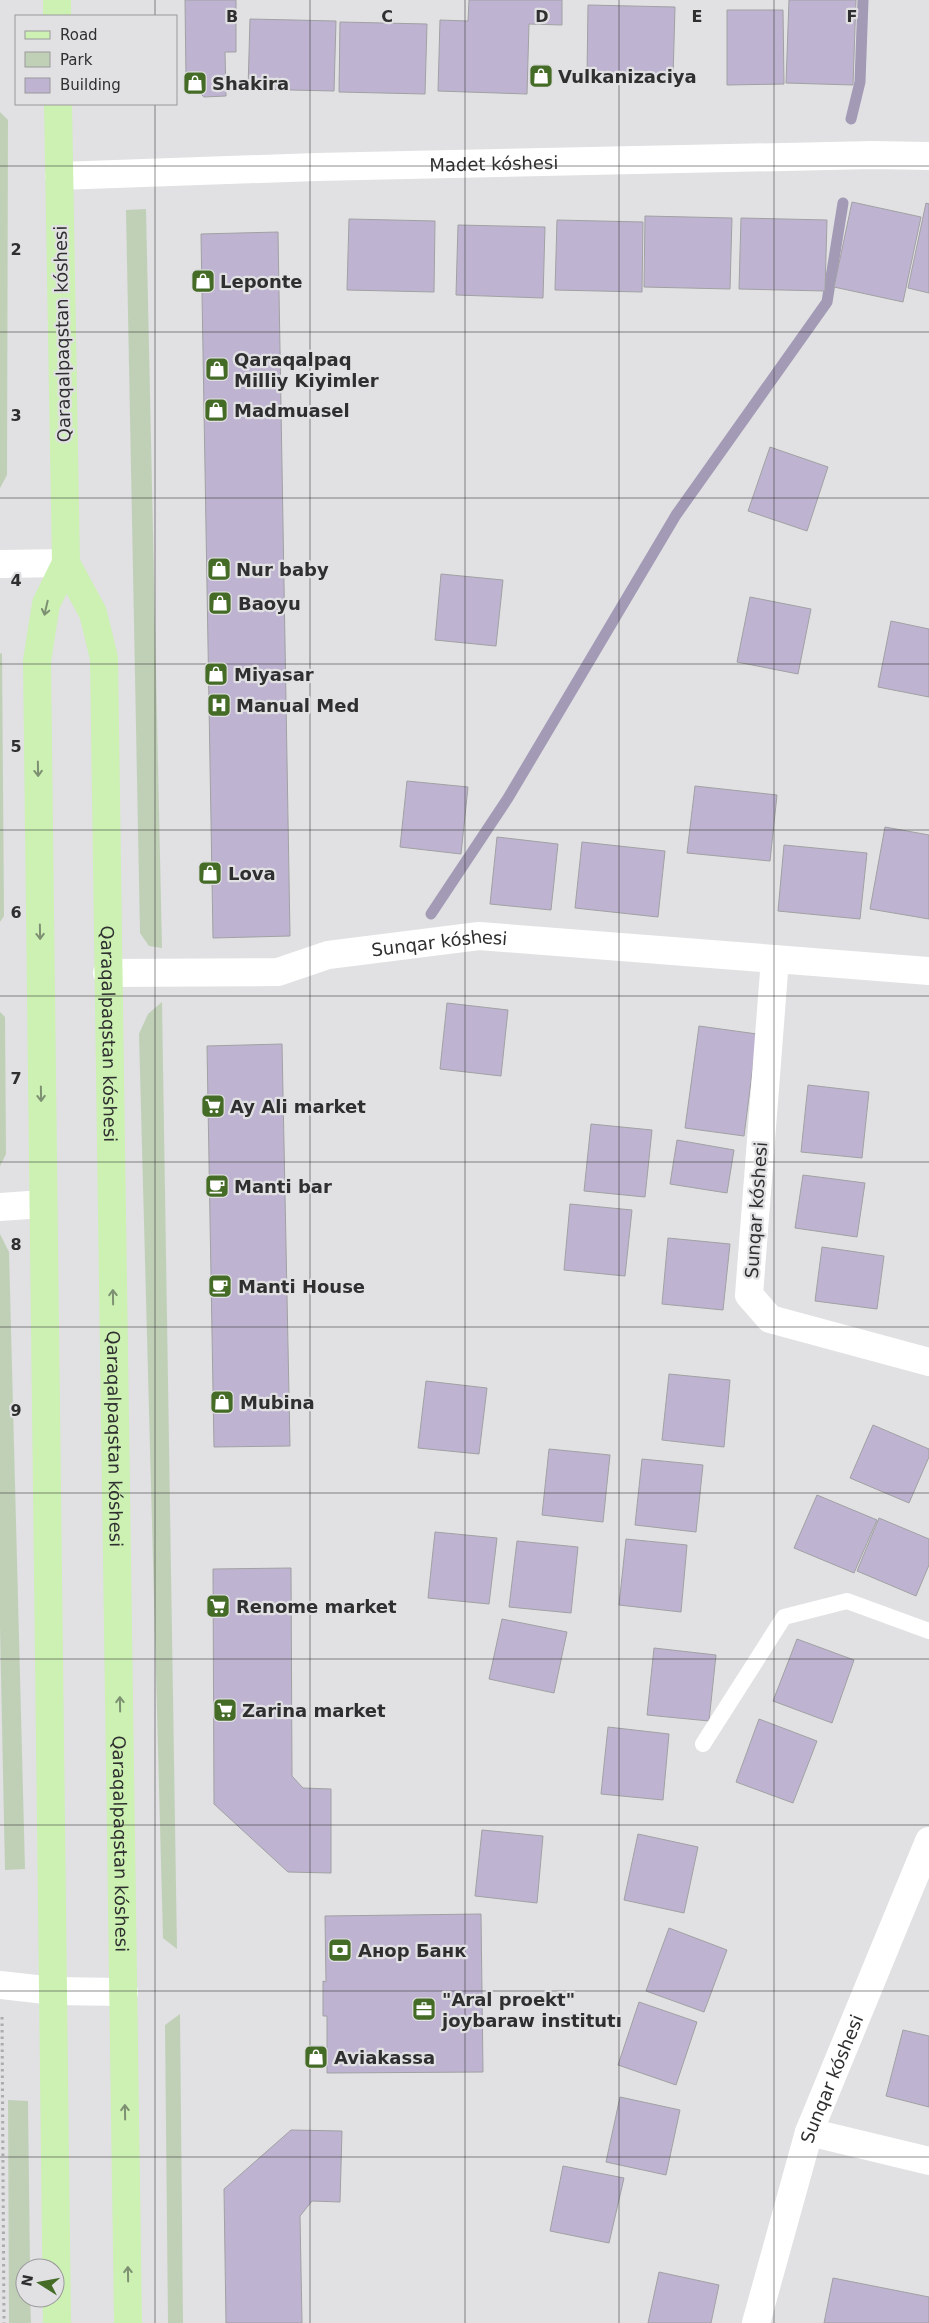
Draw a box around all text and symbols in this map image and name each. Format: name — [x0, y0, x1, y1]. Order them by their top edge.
text: B — [226, 7, 238, 26]
text: C — [381, 7, 393, 26]
text: D — [535, 7, 549, 26]
text: E — [692, 7, 702, 26]
text: F — [847, 7, 857, 26]
legend — [15, 15, 178, 105]
text: Road — [60, 26, 98, 44]
text: Park — [60, 51, 93, 69]
shop icon: Vulkanizaciya — [528, 63, 554, 89]
place label: Vulkanizaciya — [558, 66, 697, 87]
shop icon: Shakira — [182, 70, 208, 96]
place label: Shakira — [212, 73, 289, 94]
text: Building — [60, 76, 121, 94]
street label: Madet kóshesi — [429, 151, 559, 175]
street label: Qaraqalpaqstan kóshesi — [50, 226, 74, 442]
text: 2 — [10, 240, 22, 259]
shop icon: Leponte — [190, 268, 216, 294]
place label: Leponte — [220, 271, 303, 292]
place label: Qaraqalpaq Milliy Kiyimler — [234, 349, 379, 391]
shop icon: Qaraqalpaq Milliy Kiyimler — [204, 356, 230, 382]
shop icon: Madmuasel — [203, 397, 229, 423]
place label: Madmuasel — [234, 400, 350, 421]
text: 3 — [10, 406, 22, 425]
shop icon: Nur baby — [206, 556, 232, 582]
place label: Nur baby — [236, 559, 329, 580]
text: 4 — [10, 571, 22, 590]
shop icon: Baoyu — [207, 590, 233, 616]
place label: Baoyu — [238, 593, 301, 614]
one-way arrow — [41, 599, 50, 615]
shop icon: Miyasar — [203, 661, 229, 687]
place label: Miyasar — [234, 664, 314, 685]
hospital icon: Manual Med — [206, 692, 232, 718]
place label: Manual Med — [236, 695, 359, 716]
text: 5 — [10, 737, 22, 756]
one-way arrow — [33, 761, 43, 777]
shop icon: Lova — [197, 860, 223, 886]
place label: Lova — [228, 863, 276, 884]
text: 6 — [10, 903, 22, 922]
one-way arrow — [35, 924, 45, 940]
street label: Qaraqalpaqstan kóshesi — [97, 925, 121, 1142]
street label: Sunqar kóshesi — [370, 925, 508, 960]
text: 7 — [10, 1069, 22, 1088]
one-way arrow — [36, 1086, 46, 1102]
supermarket icon: Ay Ali market — [200, 1093, 226, 1119]
place label: Ay Ali market — [230, 1096, 366, 1117]
street label: Sunqar kóshesi — [741, 1141, 771, 1279]
cafe icon: Manti bar — [204, 1173, 230, 1199]
place label: Manti bar — [234, 1176, 332, 1197]
text: 8 — [10, 1235, 22, 1254]
cafe icon: Manti House — [207, 1273, 233, 1299]
place label: Manti House — [238, 1276, 365, 1297]
one-way arrow — [108, 1289, 118, 1306]
street label: Qaraqalpaqstan kóshesi — [103, 1330, 127, 1547]
shop icon: Mubina — [209, 1389, 235, 1415]
place label: Mubina — [240, 1392, 315, 1413]
text: 9 — [10, 1401, 22, 1420]
supermarket icon: Renome market — [205, 1593, 231, 1619]
place label: Renome market — [236, 1596, 397, 1617]
one-way arrow — [115, 1697, 125, 1713]
supermarket icon: Zarina market — [212, 1697, 238, 1723]
place label: Zarina market — [242, 1700, 386, 1721]
street label: Qaraqalpaqstan kóshesi — [109, 1735, 133, 1952]
bank icon: Анор Банк — [327, 1937, 353, 1963]
place label: Анор Банк — [358, 1940, 466, 1961]
place label: "Aral proekt" joybaraw institutı — [441, 1989, 622, 2031]
office icon: "Aral proekt" joybaraw institutı — [411, 1996, 437, 2022]
street label: Sunqar kóshesi — [796, 2011, 867, 2145]
shop icon: Aviakassa — [303, 2044, 329, 2070]
place label: Aviakassa — [334, 2047, 435, 2068]
one-way arrow — [120, 2104, 130, 2120]
north arrow — [15, 2258, 65, 2308]
one-way arrow — [123, 2267, 132, 2283]
text: N — [18, 2273, 36, 2288]

